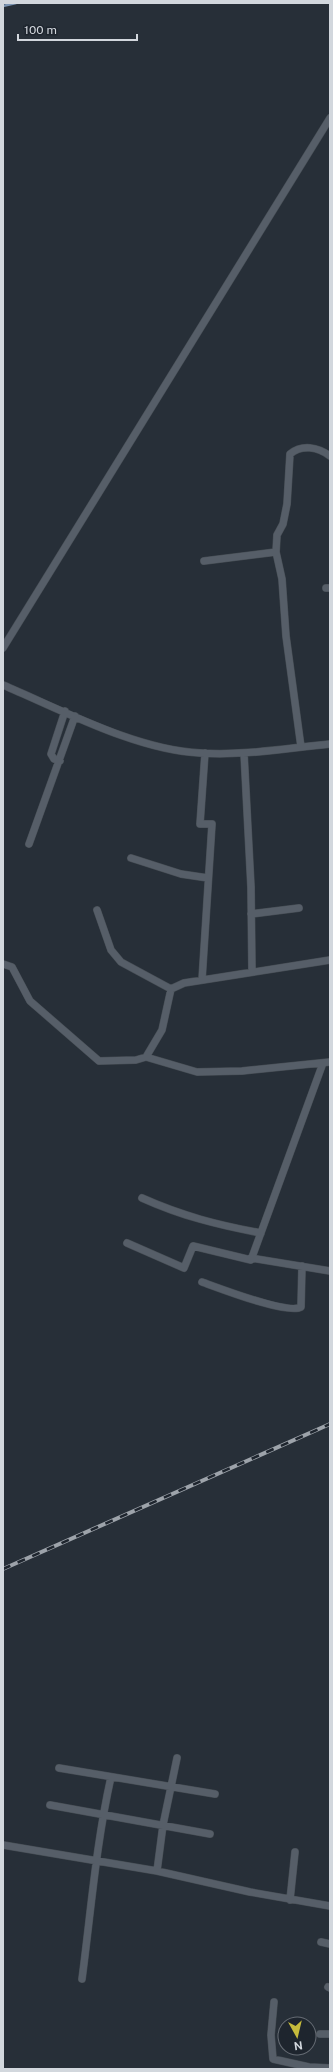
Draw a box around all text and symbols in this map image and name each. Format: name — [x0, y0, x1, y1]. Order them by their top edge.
scale bar — [18, 16, 137, 42]
text: 100 m — [24, 23, 57, 37]
north arrow — [277, 2016, 317, 2056]
text: N — [293, 2039, 303, 2052]

